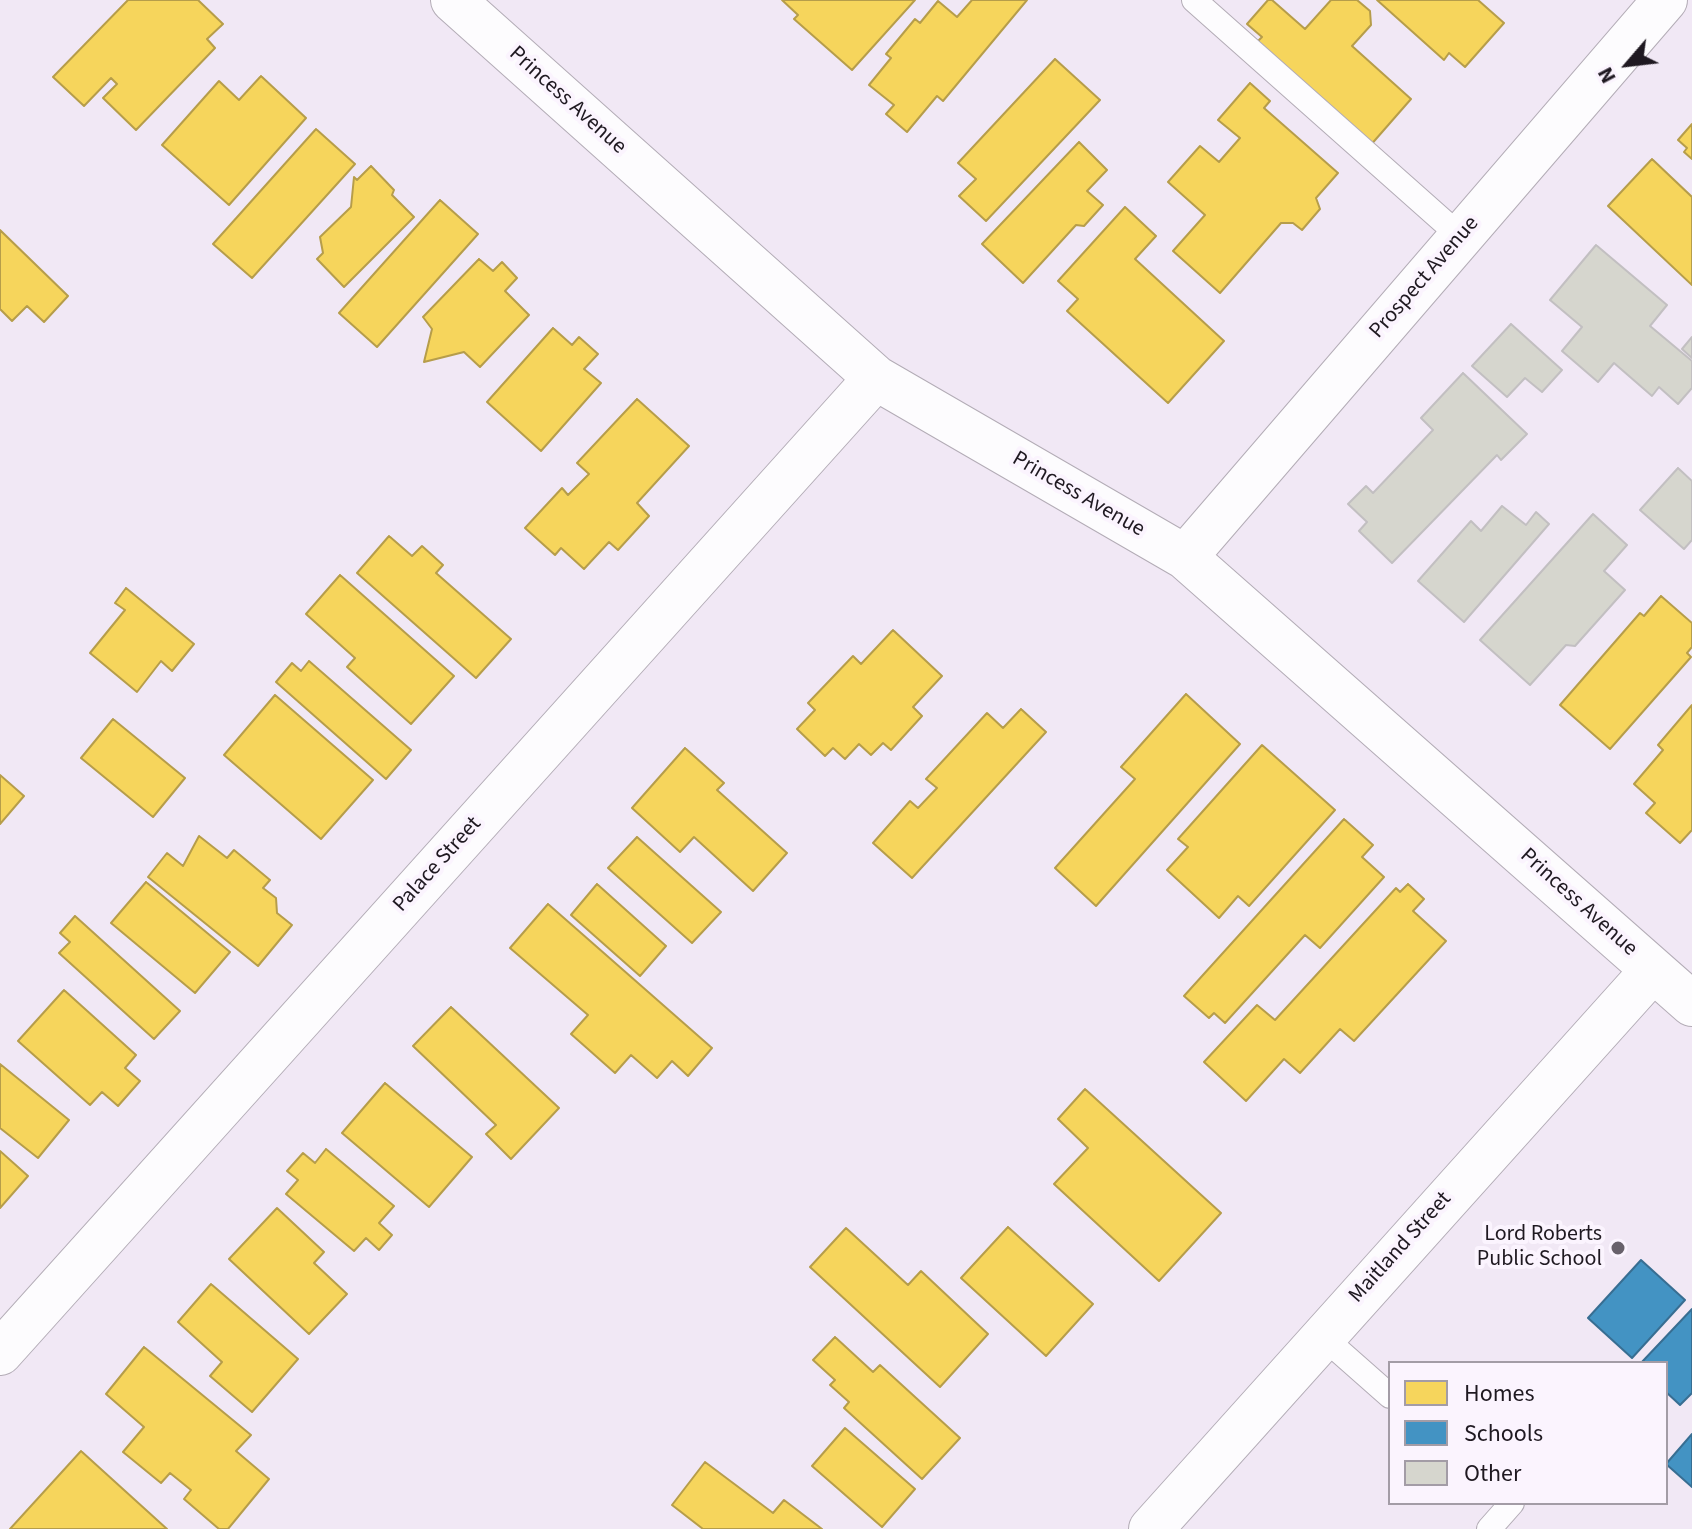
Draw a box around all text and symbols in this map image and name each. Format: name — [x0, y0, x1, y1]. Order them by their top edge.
north arrow — [1588, 24, 1668, 104]
street label: Princess Avenue — [503, 41, 631, 161]
text: N — [1589, 61, 1624, 89]
street label: Prospect Avenue — [1365, 211, 1485, 345]
street label: Princess Avenue — [1007, 446, 1149, 544]
street label: Palace Street — [388, 812, 488, 918]
street label: Princess Avenue — [1514, 843, 1642, 963]
street label: Maitland Street — [1344, 1187, 1458, 1309]
place label: Lord Roberts Public School — [1477, 1222, 1602, 1274]
marker: Lord Roberts Public School — [1609, 1239, 1627, 1257]
legend — [1388, 1361, 1668, 1505]
text: Homes — [1464, 1376, 1535, 1411]
text: Schools — [1464, 1416, 1543, 1451]
text: Other — [1464, 1456, 1521, 1491]

